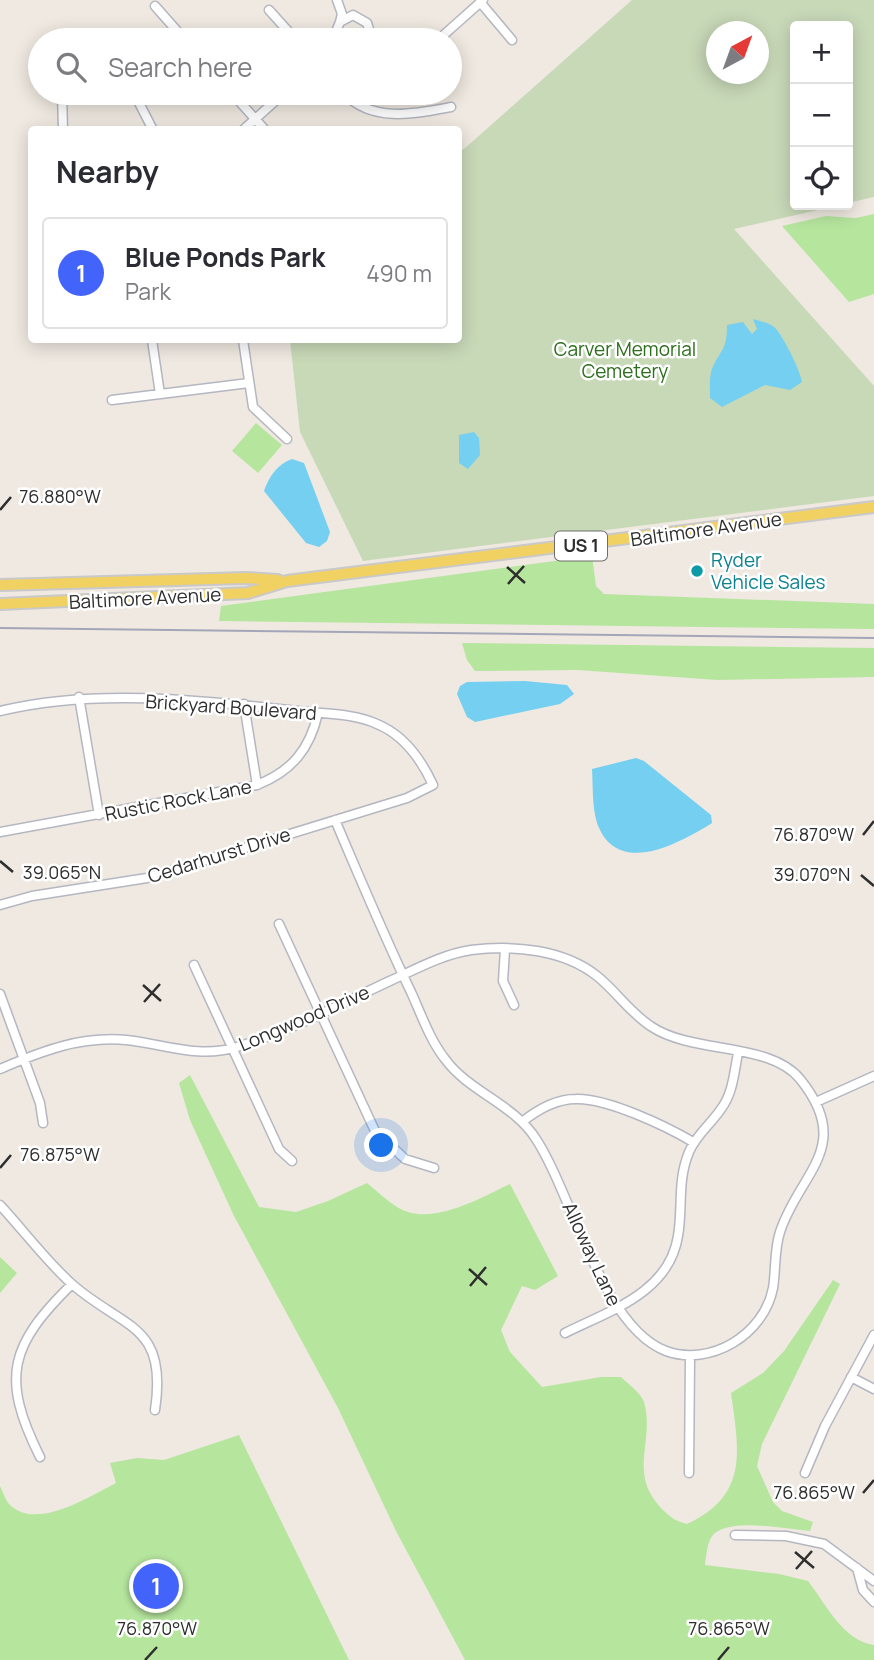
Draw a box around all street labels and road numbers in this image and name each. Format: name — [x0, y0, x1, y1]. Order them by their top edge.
street label: Baltimore Avenue — [629, 506, 783, 552]
road number: US 1 — [555, 532, 607, 560]
street label: Baltimore Avenue — [68, 581, 222, 615]
street label: Brickyard Boulevard — [144, 688, 318, 726]
street label: Rustic Rock Lane — [102, 773, 254, 827]
street label: Cedarhurst Drive — [144, 821, 294, 889]
street label: Longwood Drive — [235, 979, 373, 1057]
street label: Alloway Lane — [557, 1198, 627, 1310]

